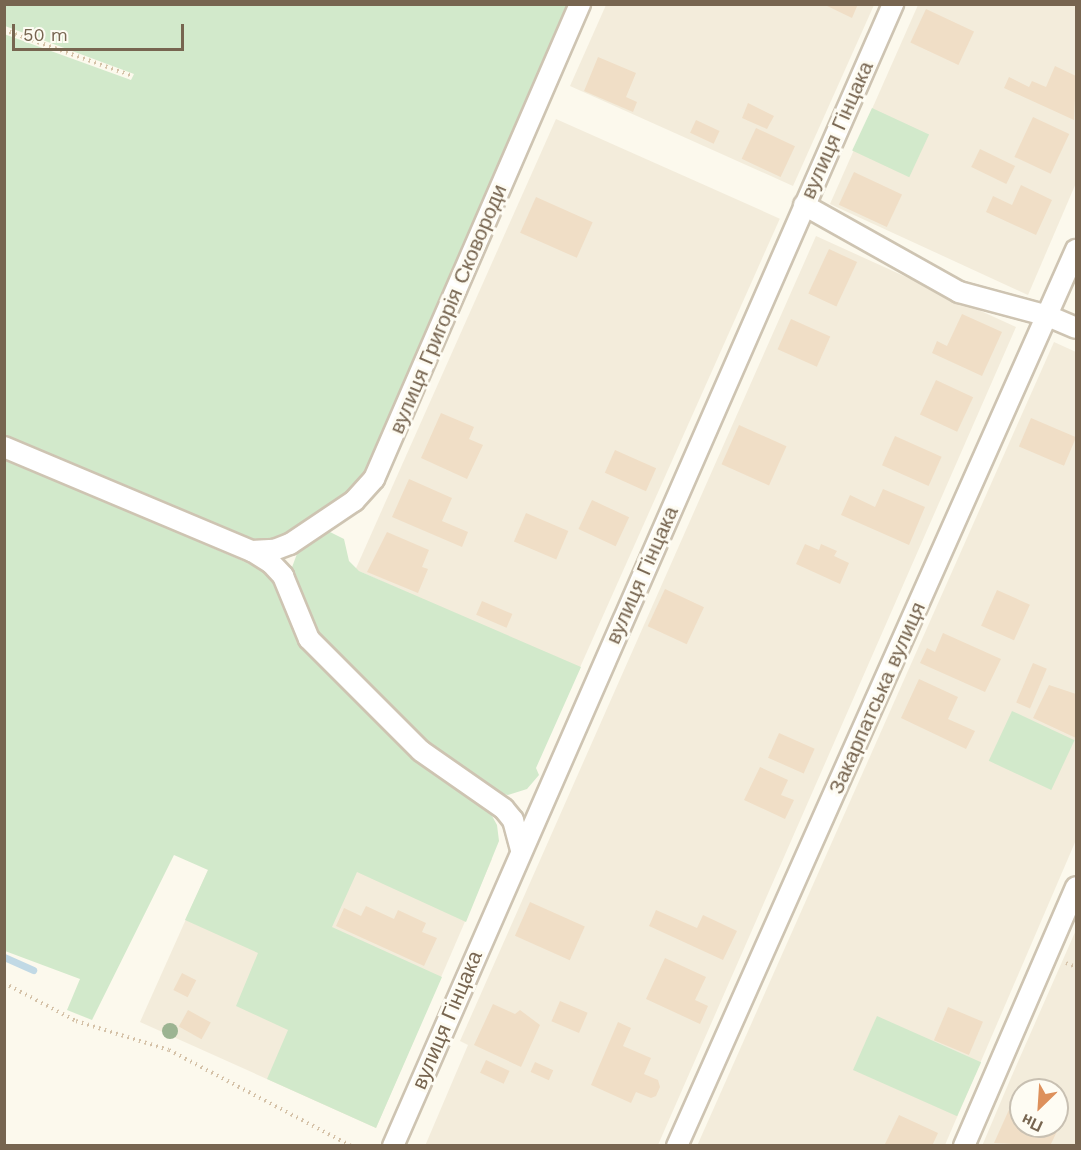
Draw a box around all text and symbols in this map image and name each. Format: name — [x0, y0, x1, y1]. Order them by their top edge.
scale bar — [15, 12, 188, 50]
text: 50 m — [23, 24, 68, 45]
street label: вулиця Гінцака — [795, 57, 879, 203]
street label: вулиця Григорія Сковороди — [384, 181, 512, 437]
street label: вулиця Гінцака — [600, 502, 684, 648]
street label: Закарпатська вулиця — [823, 598, 931, 798]
street label: вулиця Гінцака — [406, 947, 488, 1093]
north arrow — [1009, 1078, 1069, 1138]
text: Пн — [1018, 1110, 1046, 1136]

